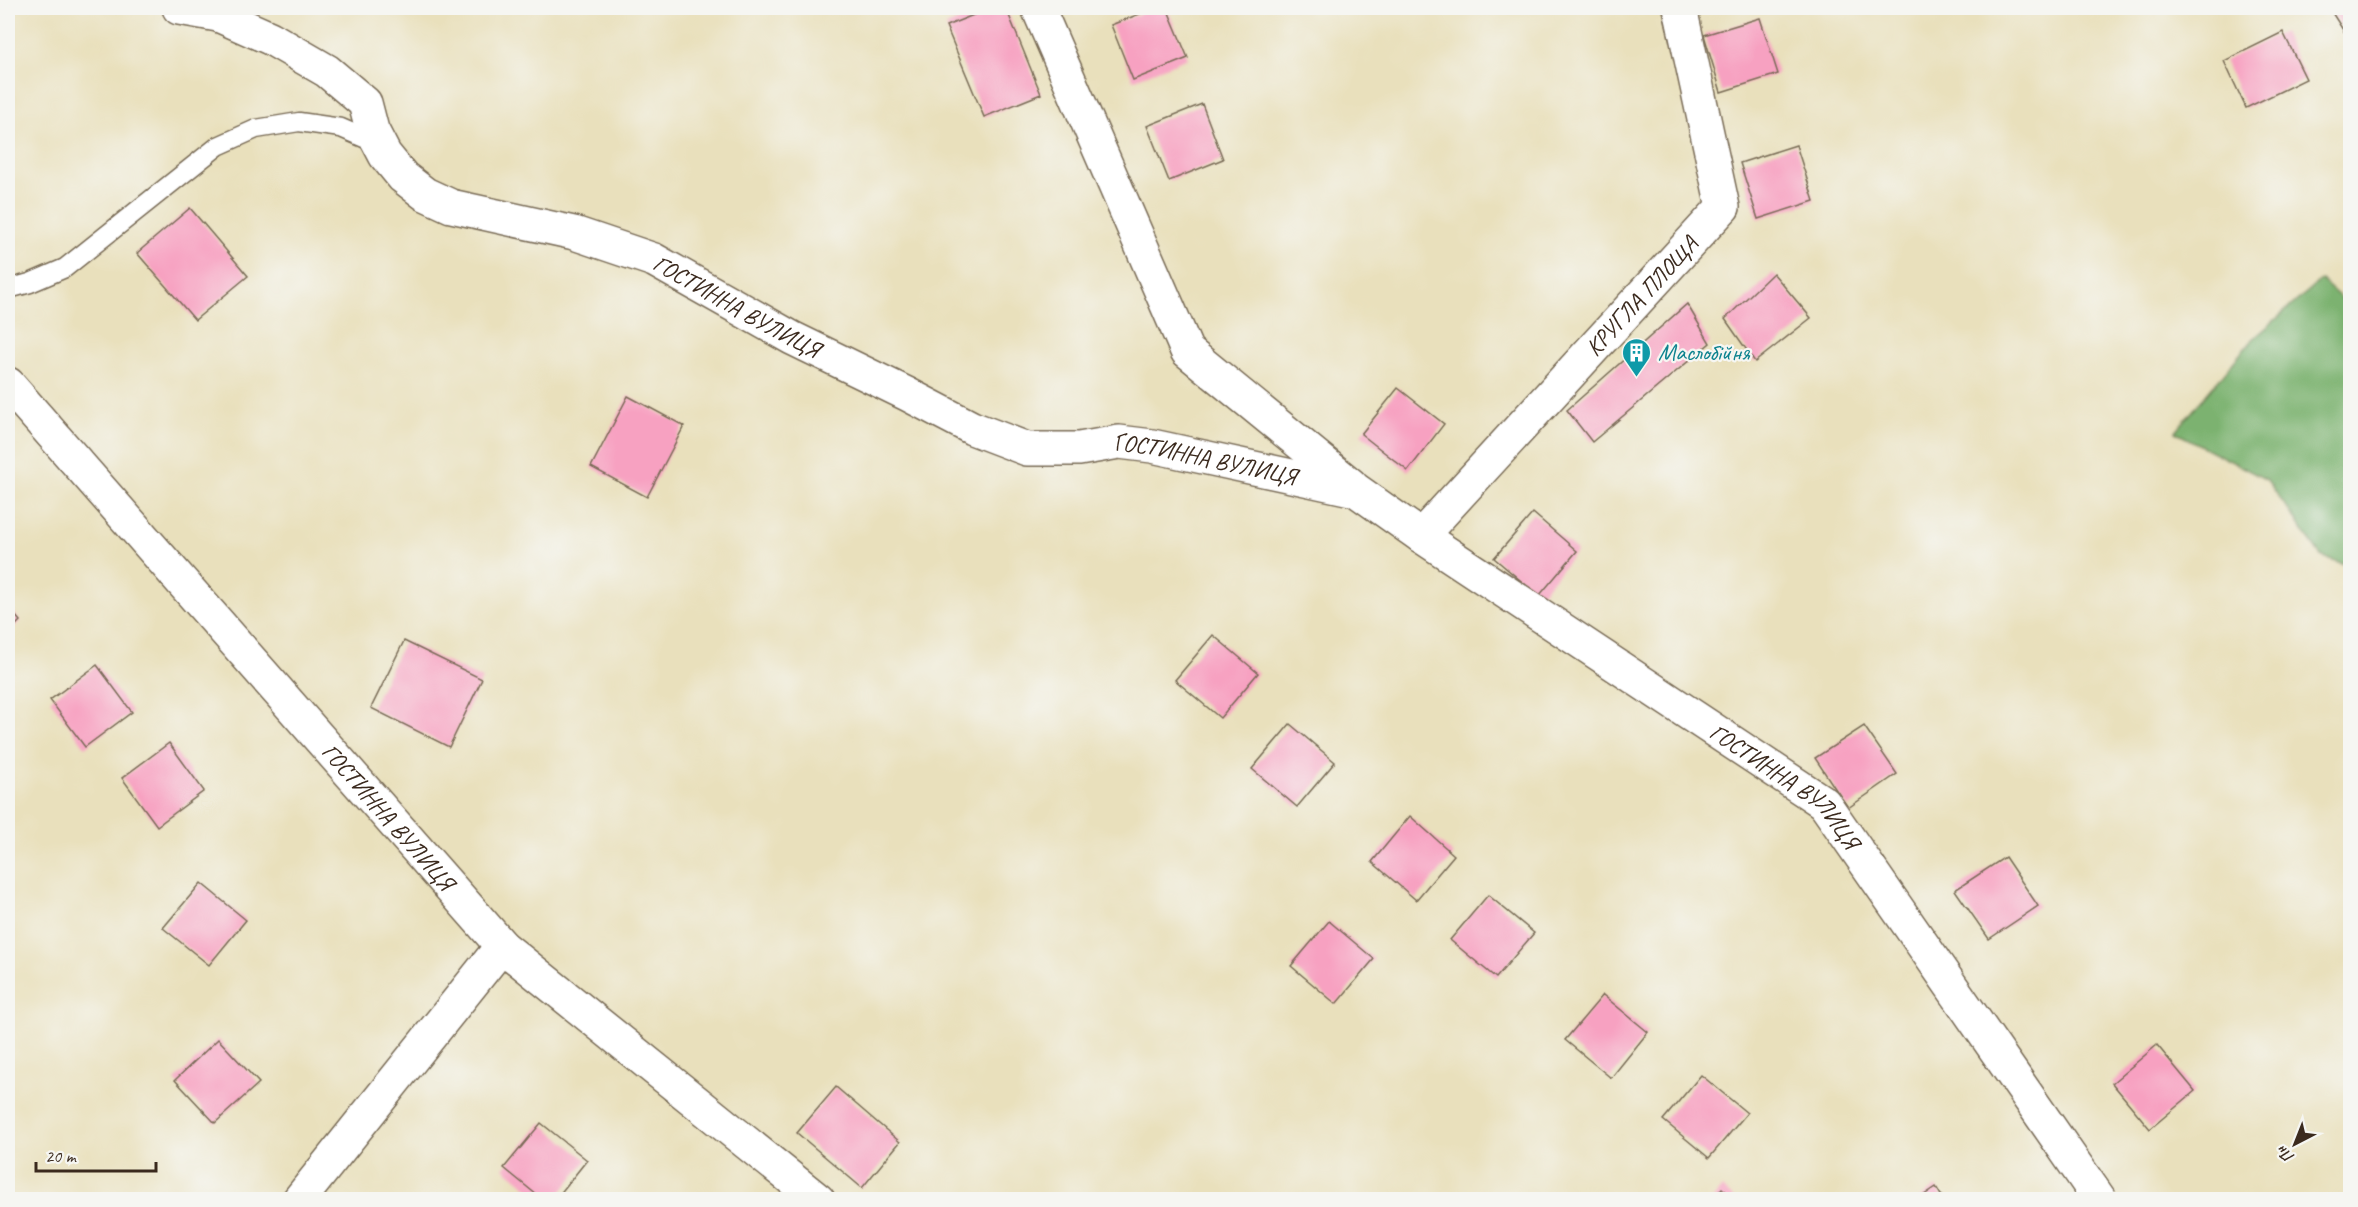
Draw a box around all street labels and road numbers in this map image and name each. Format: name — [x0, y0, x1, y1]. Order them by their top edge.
street label: КРУГЛА ПЛОЩА — [1579, 229, 1705, 362]
street label: ГОСТИННА ВУЛИЦЯ — [648, 248, 828, 366]
street label: ГОСТИННА ВУЛИЦЯ — [1111, 425, 1302, 492]
street label: ГОСТИННА ВУЛИЦЯ — [1704, 717, 1868, 857]
street label: ГОСТИННА ВУЛИЦЯ — [315, 737, 463, 899]

